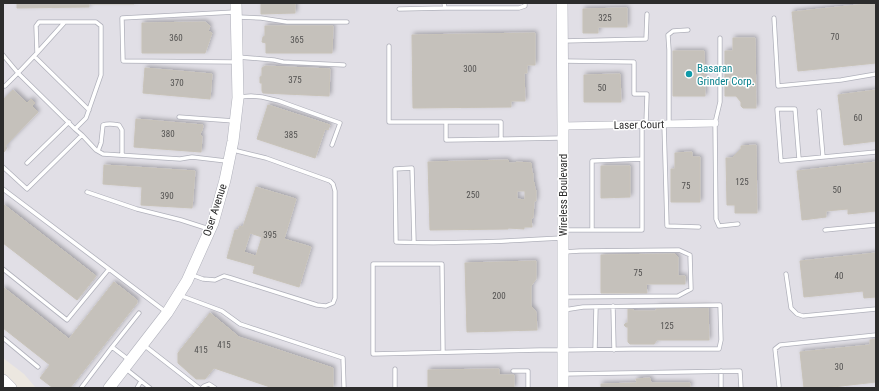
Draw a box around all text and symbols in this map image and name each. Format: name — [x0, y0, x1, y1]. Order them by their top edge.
house number: 325 — [598, 13, 612, 23]
house number: 70 — [831, 32, 839, 42]
house number: 360 — [169, 33, 183, 43]
house number: 365 — [290, 35, 304, 45]
place label: Basaran Grinder Corp. — [697, 62, 755, 88]
house number: 300 — [463, 64, 477, 74]
marker: Basaran Grinder Corp. — [684, 69, 694, 79]
house number: 375 — [288, 75, 302, 85]
house number: 370 — [170, 78, 184, 88]
house number: 50 — [598, 83, 606, 93]
house number: 60 — [854, 113, 862, 123]
street label: Laser Court — [614, 118, 664, 132]
house number: 380 — [161, 129, 175, 139]
house number: 385 — [284, 130, 298, 140]
street label: Wireless Boulevard — [557, 154, 570, 236]
house number: 125 — [735, 177, 749, 187]
house number: 75 — [682, 181, 691, 191]
street label: Oser Avenue — [200, 182, 230, 238]
house number: 50 — [833, 185, 841, 195]
house number: 250 — [466, 190, 480, 200]
house number: 390 — [160, 191, 174, 201]
house number: 395 — [263, 230, 277, 240]
house number: 75 — [634, 268, 643, 278]
house number: 40 — [835, 271, 843, 281]
house number: 200 — [492, 291, 506, 301]
house number: 125 — [660, 321, 674, 331]
house number: 415 — [217, 340, 231, 350]
house number: 415 — [194, 345, 208, 355]
house number: 30 — [835, 362, 843, 372]

